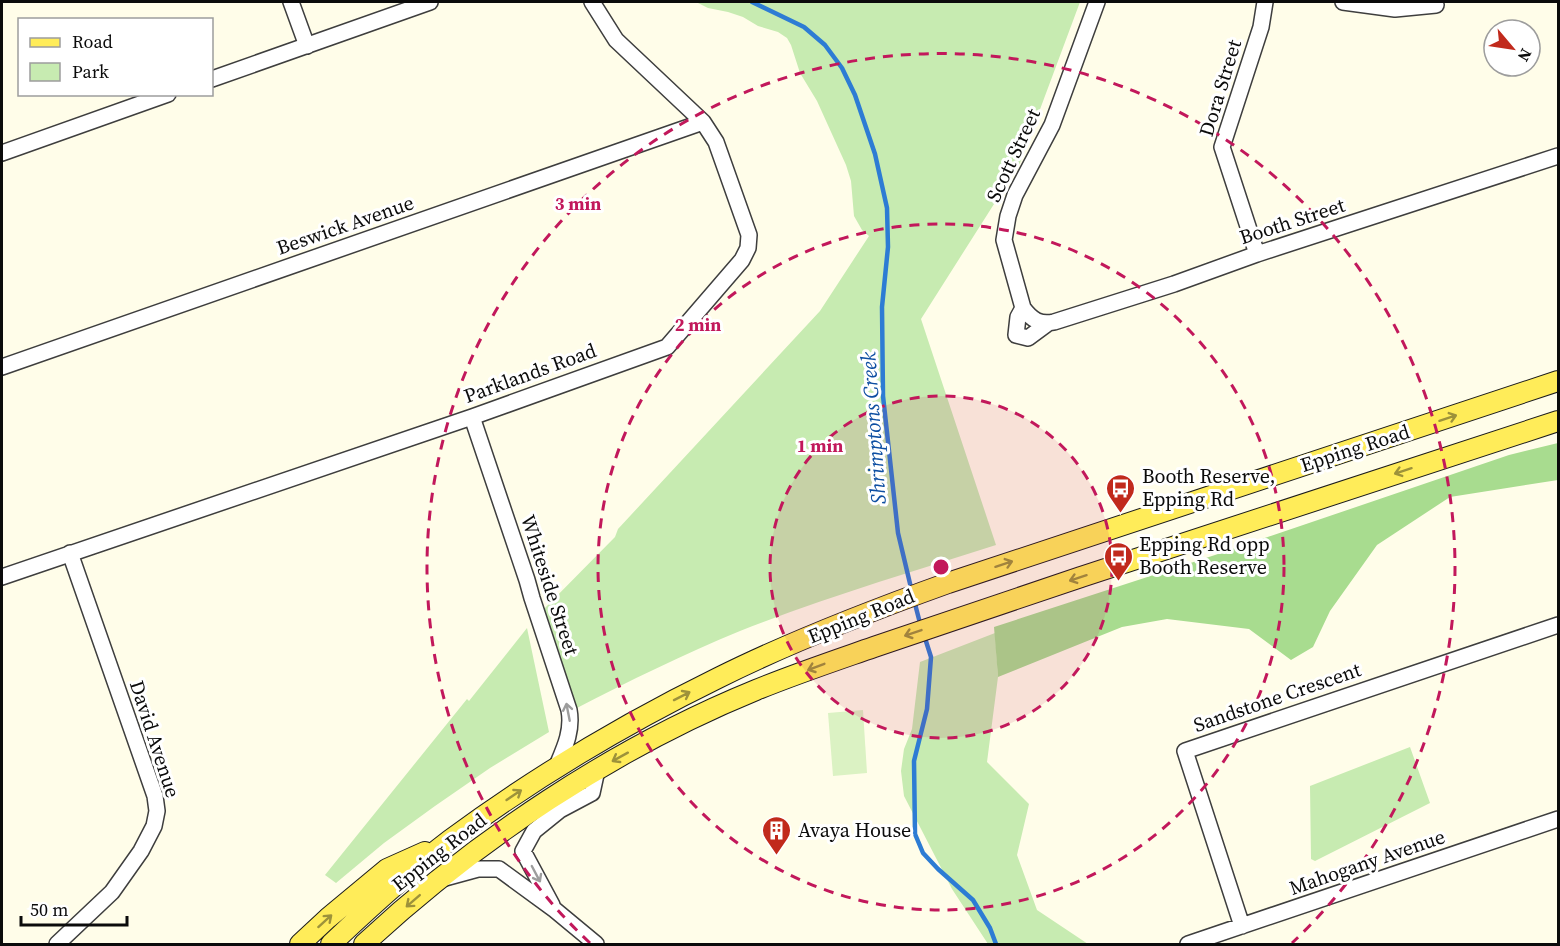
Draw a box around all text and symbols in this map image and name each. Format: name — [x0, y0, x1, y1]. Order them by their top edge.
legend — [18, 18, 213, 96]
north arrow — [1482, 18, 1542, 78]
text: Road — [72, 29, 113, 54]
street label: Dora Street — [1192, 36, 1248, 140]
text: N — [1513, 45, 1538, 66]
text: Park — [72, 59, 109, 84]
street label: Scott Street — [979, 103, 1047, 206]
street label: Beswick Avenue — [273, 188, 417, 262]
text: 3 min — [555, 191, 601, 216]
street label: Booth Street — [1236, 191, 1349, 251]
text: 2 min — [675, 312, 721, 337]
street label: Parklands Road — [460, 336, 601, 410]
water label: Shrimptons Creek — [853, 351, 893, 505]
one-way arrow — [1438, 411, 1457, 422]
street label: Epping Road — [1297, 417, 1414, 479]
text: 1 min — [797, 433, 843, 458]
place label: Booth Reserve, Epping Rd — [1142, 462, 1276, 513]
one-way arrow — [1394, 466, 1413, 477]
bus stop icon: Booth Reserve, Epping Rd — [1105, 472, 1137, 514]
street label: Whiteside Street — [514, 511, 586, 659]
place label: Epping Rd opp Booth Reserve — [1139, 530, 1270, 581]
bus stop icon: Epping Rd opp Booth Reserve — [1102, 540, 1134, 582]
centre of rings — [931, 557, 951, 577]
one-way arrow — [994, 558, 1013, 569]
one-way arrow — [1069, 573, 1088, 584]
street label: Epping Road — [803, 582, 919, 650]
one-way arrow — [904, 629, 923, 640]
street label: Sandstone Crescent — [1190, 655, 1365, 739]
one-way arrow — [807, 662, 826, 673]
street label: David Avenue — [123, 677, 187, 801]
one-way arrow — [673, 690, 690, 702]
one-way arrow — [562, 703, 574, 722]
one-way arrow — [612, 751, 629, 763]
one-way arrow — [506, 789, 523, 802]
street label: Epping Road — [386, 806, 493, 898]
building icon: Avaya House — [761, 814, 793, 856]
place label: Avaya House — [798, 816, 911, 844]
street label: Mahogany Avenue — [1285, 822, 1449, 902]
one-way arrow — [530, 865, 542, 882]
scale bar — [21, 889, 128, 927]
one-way arrow — [406, 894, 421, 908]
text: 50 m — [30, 897, 68, 922]
one-way arrow — [317, 914, 332, 928]

